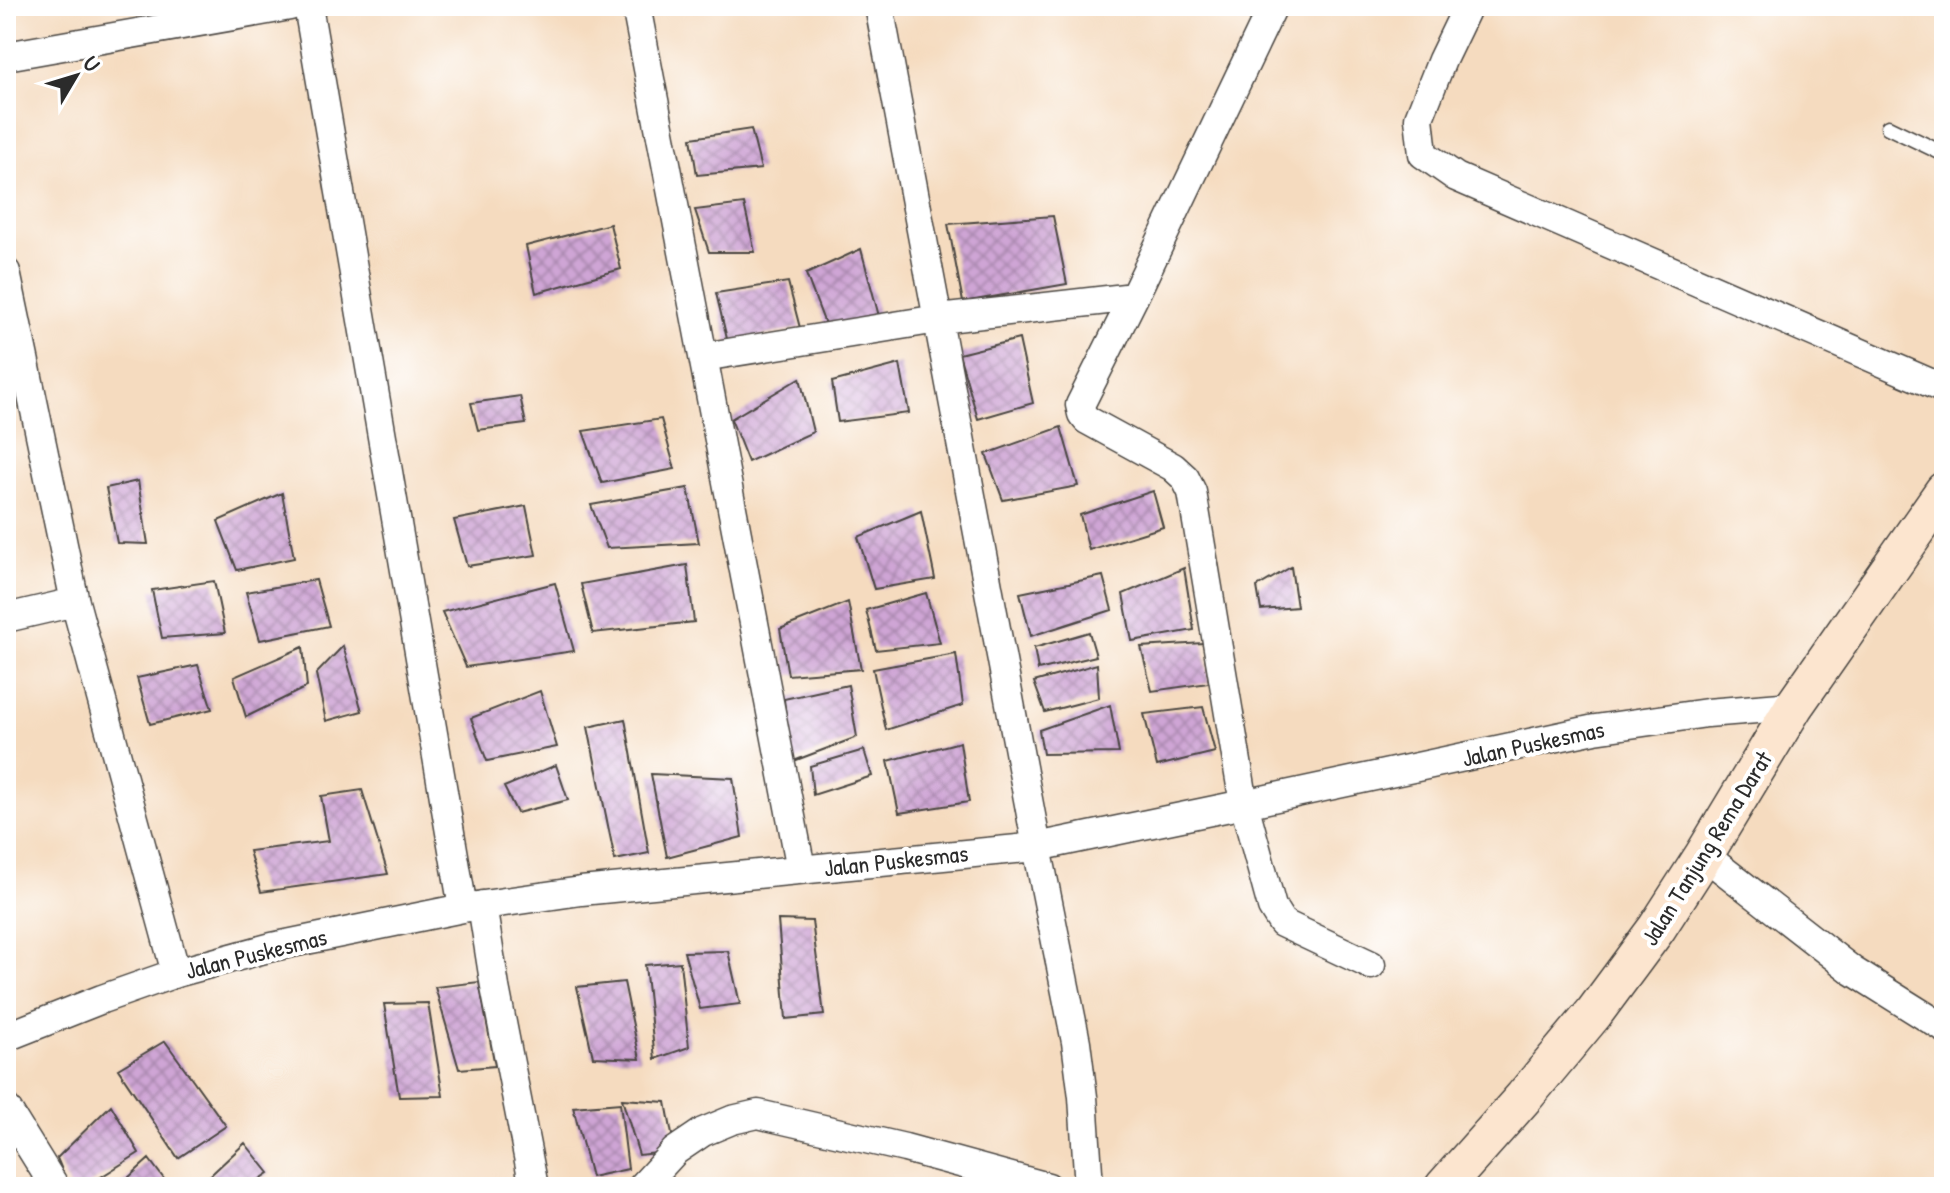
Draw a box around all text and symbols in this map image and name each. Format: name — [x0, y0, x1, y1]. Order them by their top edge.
north arrow — [36, 36, 116, 116]
text: U — [76, 50, 107, 78]
street label: Jalan Puskesmas — [1459, 712, 1607, 774]
street label: Jalan Tanjung Rema Darat — [1633, 744, 1779, 951]
street label: Jalan Puskesmas — [822, 837, 970, 883]
street label: Jalan Puskesmas — [182, 920, 330, 986]

